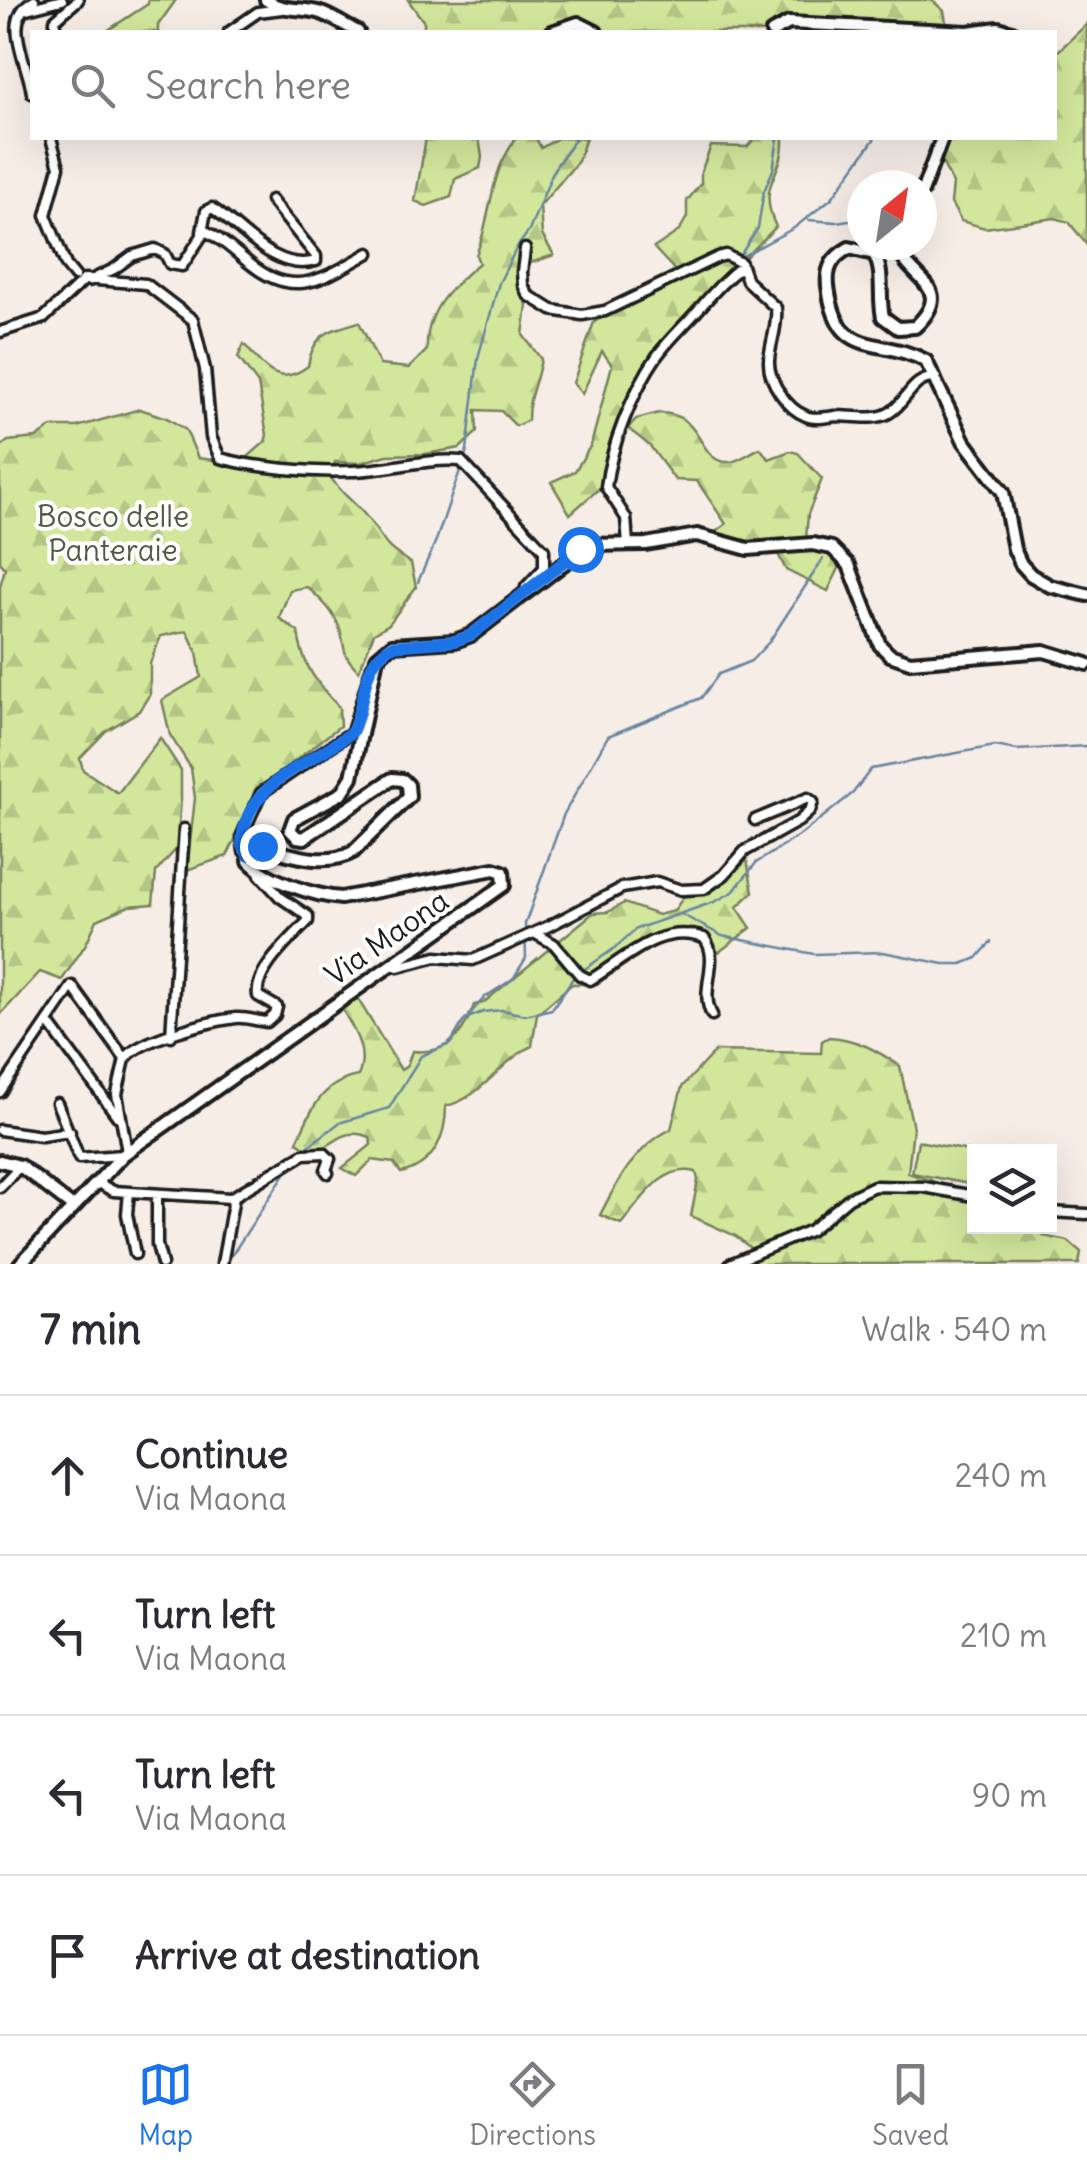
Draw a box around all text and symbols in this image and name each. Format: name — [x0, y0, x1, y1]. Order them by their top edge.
search box — [30, 30, 1057, 140]
icon: search — [65, 58, 120, 113]
text: Search here — [145, 62, 351, 109]
north arrow — [847, 170, 937, 260]
park label: Bosco delle Panteraie — [37, 497, 189, 569]
route start — [558, 527, 604, 573]
route end — [240, 824, 286, 870]
street label: Via Maona — [317, 881, 456, 994]
map controls — [967, 1144, 1057, 1234]
button: layers — [967, 1144, 1057, 1234]
text: 7 min — [40, 1303, 141, 1355]
text: Walk · 540 m — [861, 1309, 1047, 1350]
text: Continue — [135, 1431, 288, 1478]
icon: ahead — [40, 1448, 95, 1503]
text: 240 m — [955, 1455, 1047, 1496]
text: Via Maona — [135, 1478, 287, 1519]
text: Turn left — [135, 1591, 275, 1638]
icon: left — [40, 1608, 95, 1663]
text: 210 m — [960, 1615, 1047, 1656]
text: Via Maona — [135, 1638, 287, 1679]
text: Turn left — [135, 1751, 275, 1798]
icon: left — [40, 1768, 95, 1823]
text: 90 m — [972, 1775, 1047, 1816]
text: Via Maona — [135, 1798, 287, 1839]
icon: arrive — [40, 1928, 95, 1983]
text: Arrive at destination — [135, 1932, 480, 1979]
tab: Map — [138, 2057, 193, 2153]
tab: Directions — [469, 2057, 596, 2153]
tab: Saved — [872, 2057, 949, 2153]

